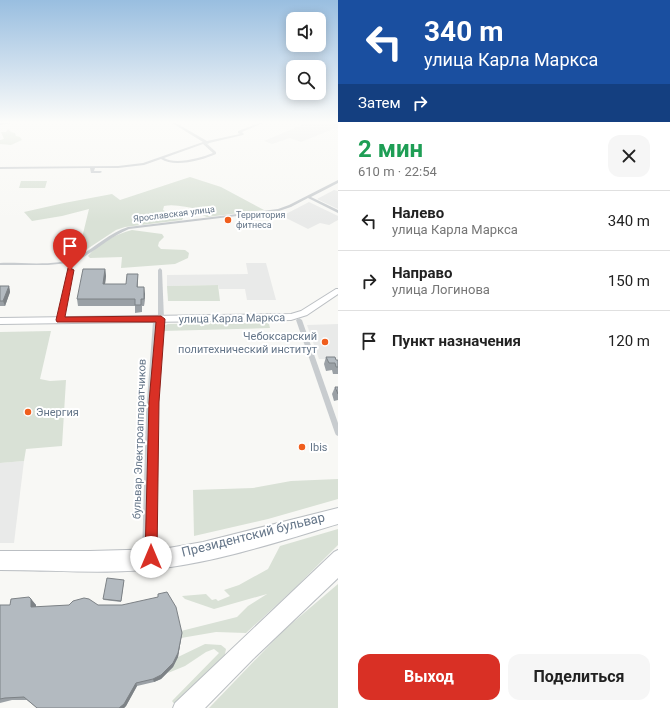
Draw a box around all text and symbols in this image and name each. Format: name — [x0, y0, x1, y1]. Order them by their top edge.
map controls — [286, 12, 326, 100]
button: sound — [286, 12, 326, 52]
text: 340 m — [424, 15, 503, 48]
icon: left — [358, 16, 410, 68]
text: улица Карла Маркса — [424, 49, 598, 70]
button: search — [286, 60, 326, 100]
icon: right — [409, 92, 431, 114]
text: Затем — [358, 94, 401, 112]
text: 2 мин — [358, 135, 423, 163]
button: close — [608, 135, 650, 177]
text: 610 m · 22:54 — [358, 164, 437, 179]
street label: Ярославская улица — [133, 204, 216, 224]
text: Налево — [392, 204, 444, 222]
place label: Территория фитнеса — [236, 210, 286, 230]
icon: left — [358, 210, 380, 232]
text: 340 m — [608, 212, 650, 230]
marker: Территория фитнеса — [223, 215, 233, 225]
text: улица Карла Маркса — [392, 222, 518, 237]
pin — [53, 229, 87, 270]
icon: arrive — [59, 235, 81, 257]
text: Направо — [392, 264, 453, 282]
icon: right — [358, 270, 380, 292]
text: 150 m — [608, 272, 650, 290]
text: улица Логинова — [392, 282, 490, 297]
street label: улица Карла Маркса — [179, 311, 285, 326]
place label: Чебоксарский политехнический институт — [178, 330, 318, 356]
icon: arrive — [358, 330, 380, 352]
text: Пункт назначения — [392, 332, 521, 350]
text: 120 m — [608, 332, 650, 350]
marker: Чебоксарский политехнический институт — [320, 337, 330, 347]
street label: бульвар Электроаппаратчиков — [130, 359, 149, 519]
place label: Энергия — [36, 406, 79, 419]
marker: Энергия — [23, 407, 33, 417]
place label: Ibis — [310, 441, 328, 454]
marker: Ibis — [297, 442, 307, 452]
street label: Президентский бульвар — [180, 509, 326, 560]
position arrow — [130, 536, 172, 578]
button: Выход — [358, 654, 500, 700]
button: Поделиться — [508, 654, 650, 700]

